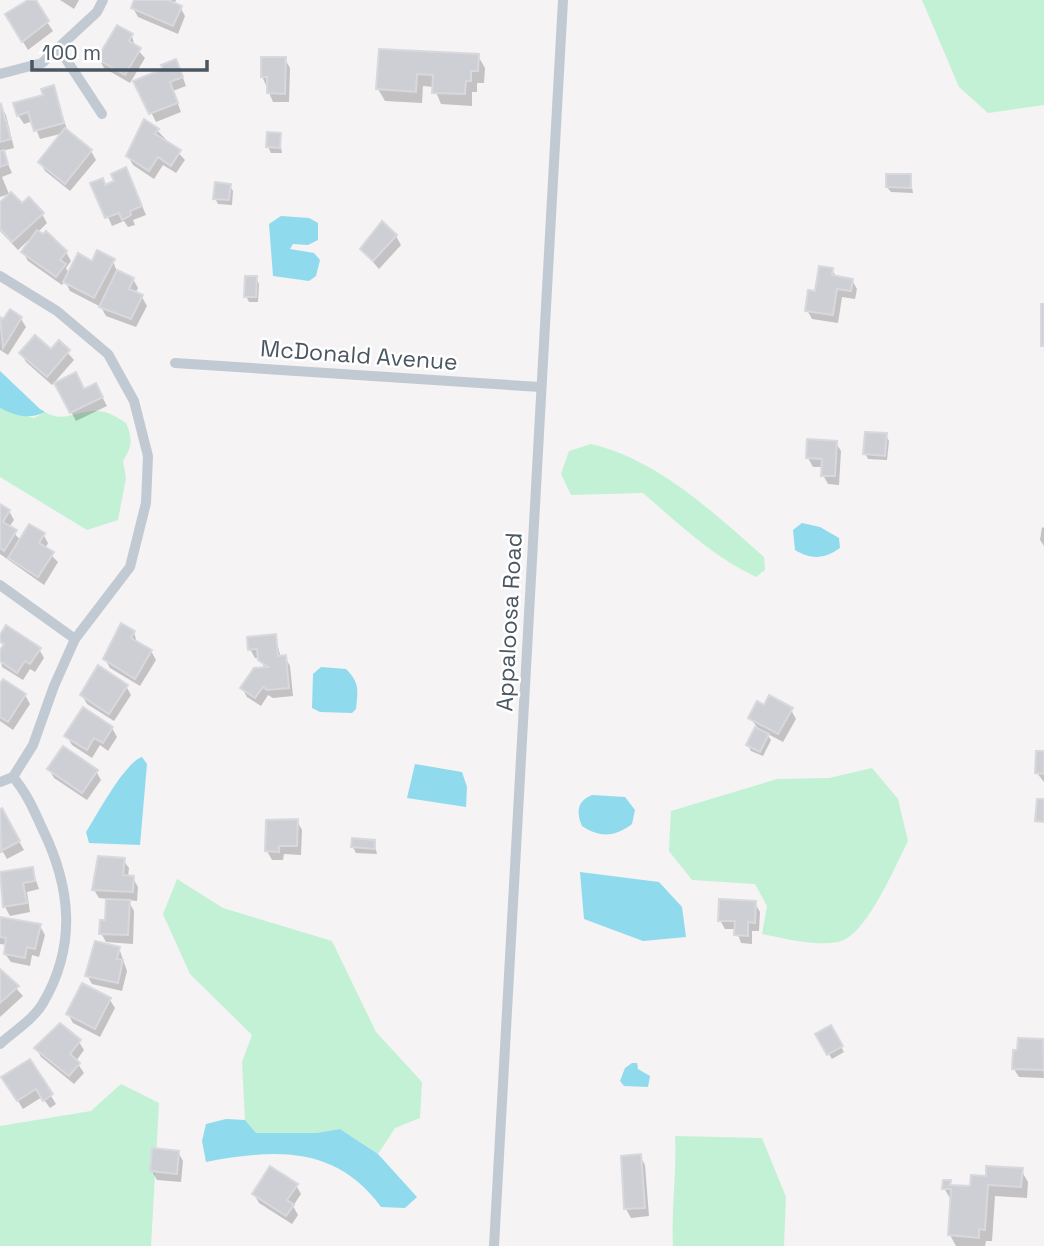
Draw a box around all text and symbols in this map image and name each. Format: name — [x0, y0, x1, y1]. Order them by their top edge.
scale bar — [32, 28, 206, 72]
text: 100 m — [42, 39, 101, 66]
street label: McDonald Avenue — [259, 333, 459, 377]
street label: Appaloosa Road — [489, 532, 529, 712]

